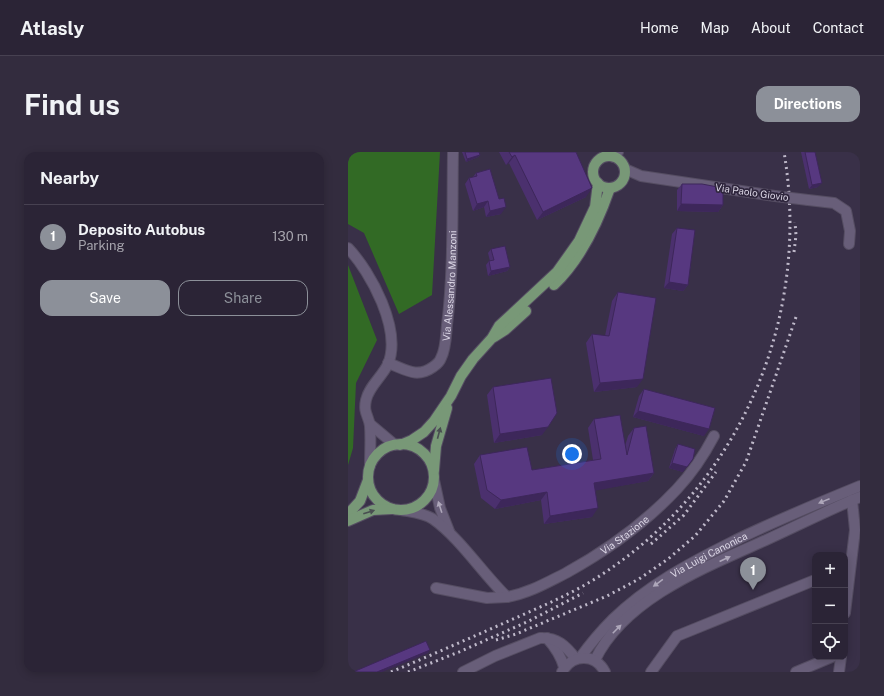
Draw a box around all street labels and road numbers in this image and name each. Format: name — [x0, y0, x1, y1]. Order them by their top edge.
street label: Via Paolo Giovio — [715, 181, 790, 203]
street label: Via Alessandro Manzoni — [440, 230, 458, 342]
street label: Via Stazione — [598, 512, 651, 557]
street label: Via Luigi Canonica — [668, 529, 749, 580]

